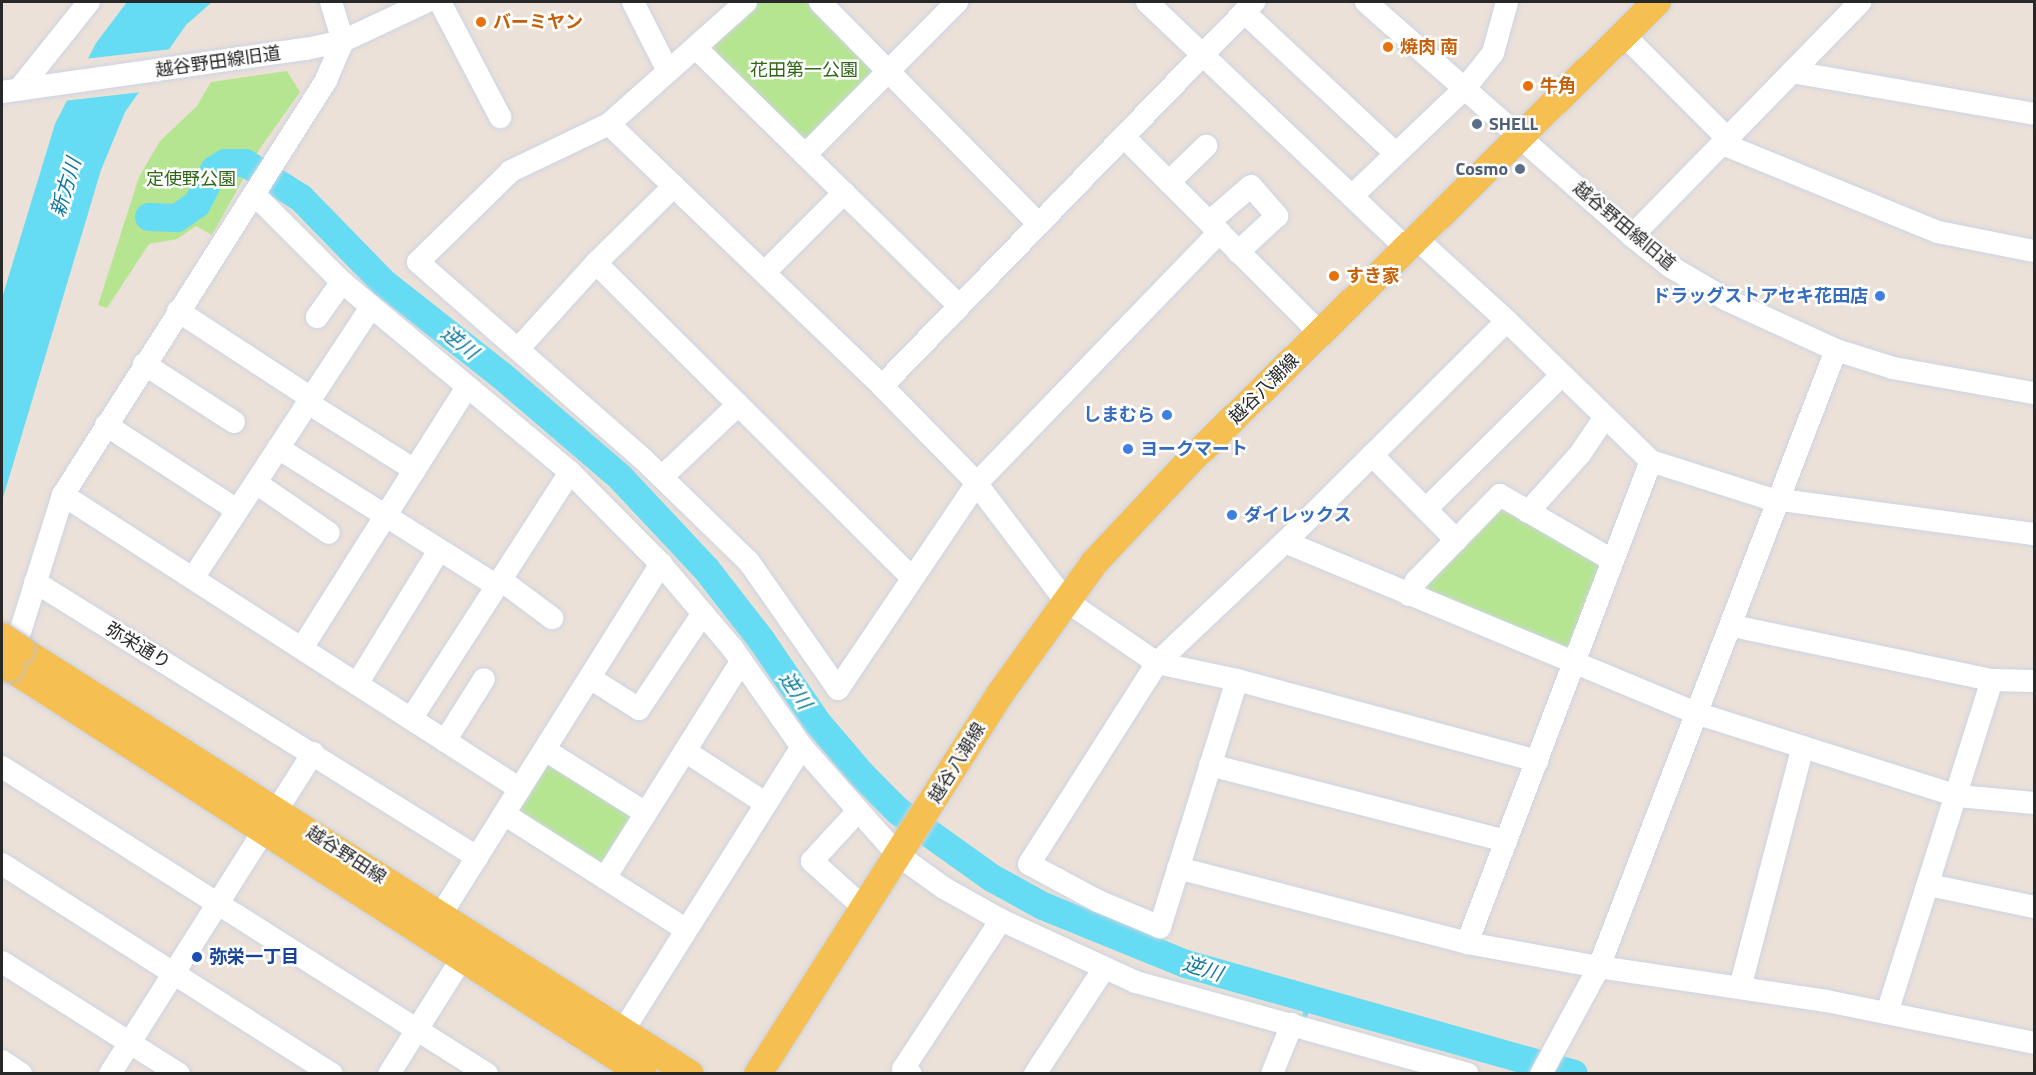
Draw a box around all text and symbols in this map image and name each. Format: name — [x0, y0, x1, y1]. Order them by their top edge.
place label: バーミヤン — [493, 11, 583, 33]
marker: バーミヤン — [474, 15, 488, 29]
place label: 焼肉 南 — [1400, 36, 1458, 58]
marker: 焼肉 南 — [1381, 40, 1395, 54]
street label: 越谷野田線旧道 — [154, 43, 282, 81]
park label: 花田第一公園 — [750, 59, 858, 81]
place label: 牛角 — [1540, 75, 1576, 97]
marker: 牛角 — [1521, 79, 1535, 93]
place label: SHELL — [1489, 113, 1538, 135]
marker: SHELL — [1470, 117, 1484, 131]
water label: 新方川 — [45, 155, 85, 219]
place label: Cosmo — [1456, 158, 1508, 180]
marker: Cosmo — [1513, 162, 1527, 176]
park label: 定使野公園 — [146, 168, 236, 190]
street label: 越谷野田線旧道 — [1569, 177, 1679, 275]
place label: すき家 — [1346, 265, 1400, 287]
marker: すき家 — [1327, 269, 1341, 283]
place label: ドラッグストアセキ花田店 — [1652, 285, 1868, 307]
marker: ドラッグストアセキ花田店 — [1873, 289, 1887, 303]
water label: 逆川 — [437, 320, 483, 364]
street label: 越谷八潮線 — [1225, 350, 1303, 428]
place label: しまむら — [1083, 404, 1155, 426]
marker: しまむら — [1160, 408, 1174, 422]
place label: ヨークマート — [1140, 438, 1248, 460]
marker: ヨークマート — [1121, 442, 1135, 456]
place label: ダイレックス — [1244, 504, 1352, 526]
marker: ダイレックス — [1225, 508, 1239, 522]
street label: 弥栄通り — [102, 618, 174, 674]
water label: 逆川 — [775, 667, 817, 713]
street label: 越谷八潮線 — [924, 719, 990, 807]
street label: 越谷野田線 — [302, 821, 390, 889]
place label: 弥栄一丁目 — [209, 946, 299, 968]
marker: 弥栄一丁目 — [190, 950, 204, 964]
water label: 逆川 — [1180, 951, 1226, 985]

